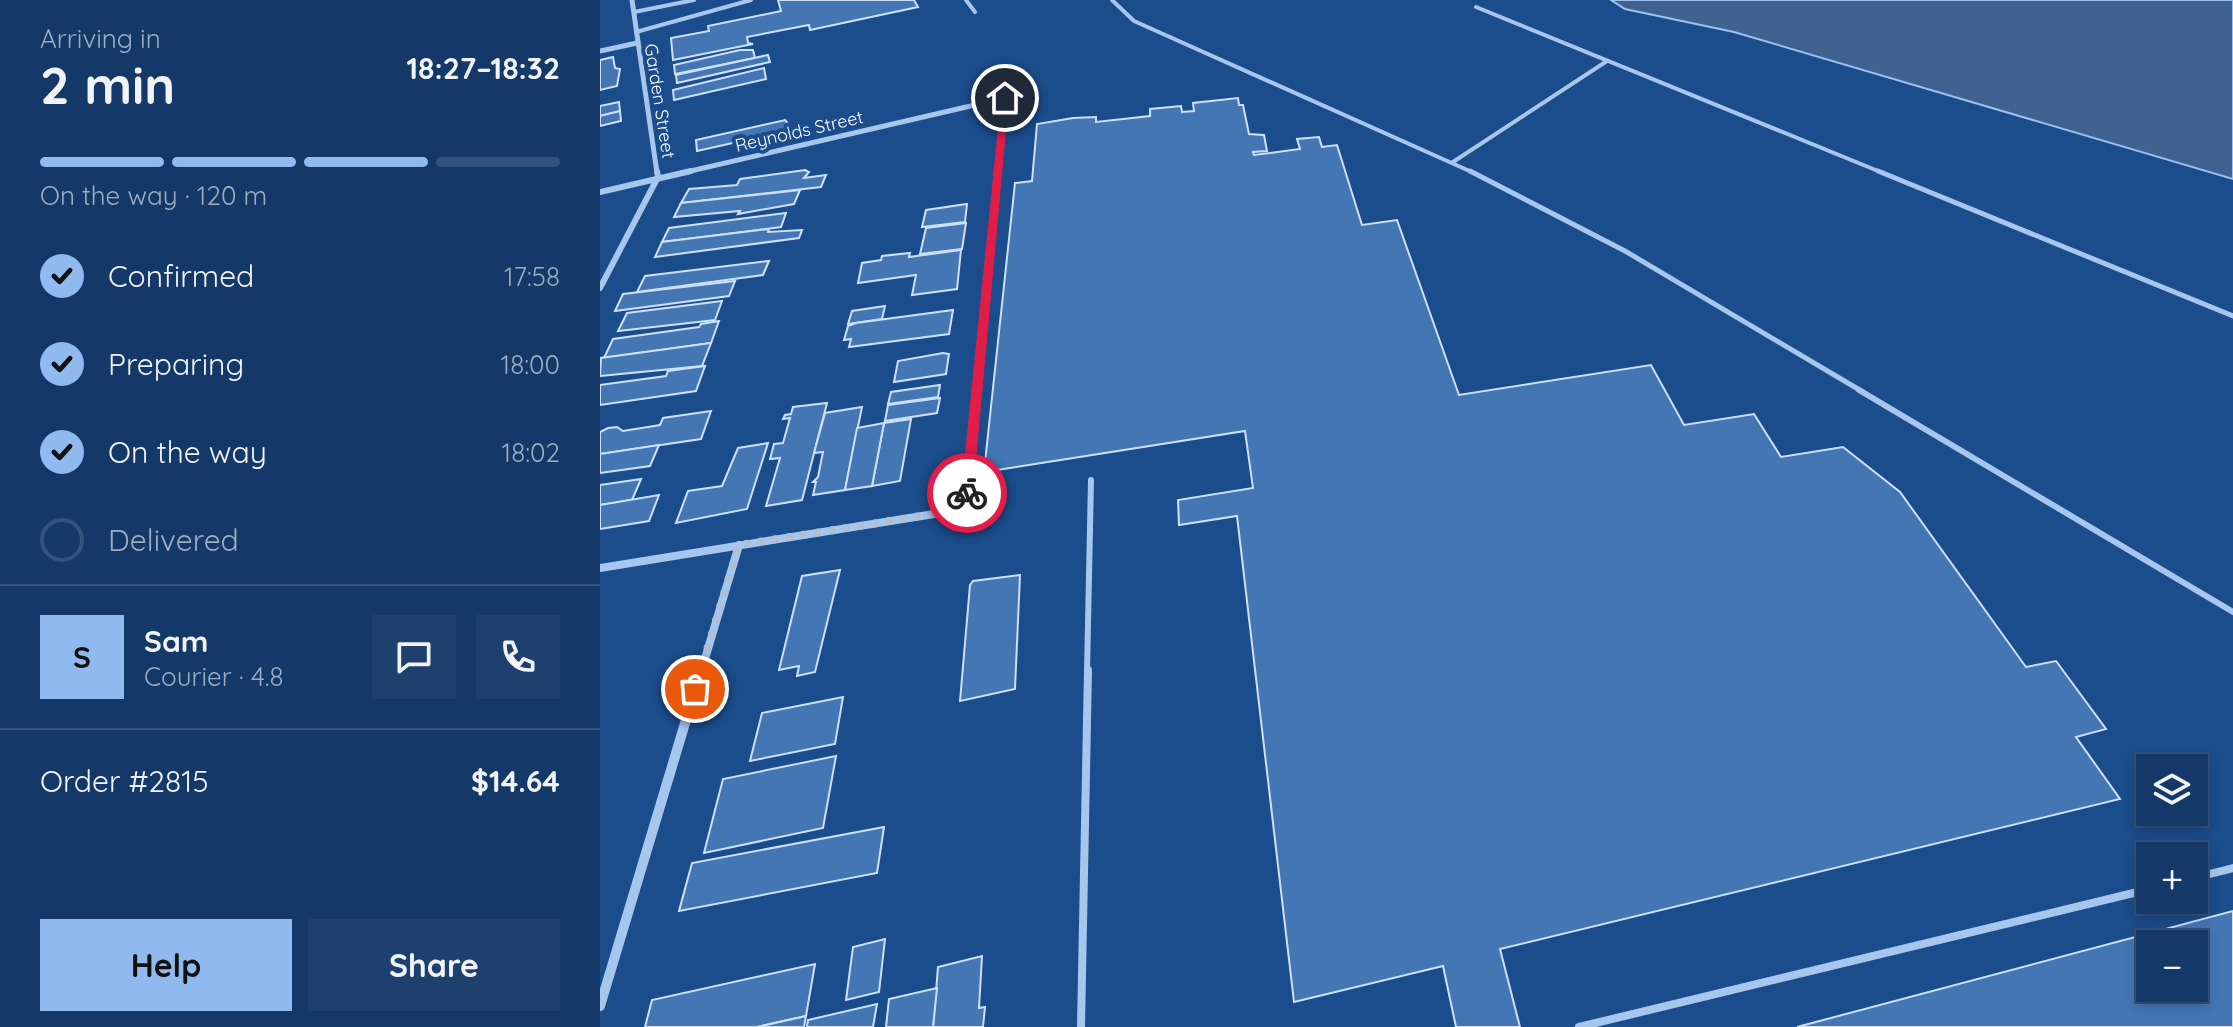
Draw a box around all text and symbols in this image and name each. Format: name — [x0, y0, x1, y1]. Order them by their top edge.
text: Arriving in — [40, 22, 161, 55]
street label: Garden Street — [640, 42, 680, 160]
text: 18:27–18:32 — [406, 49, 560, 87]
text: 2 min — [40, 52, 175, 117]
pin — [971, 64, 1039, 132]
icon: home — [983, 76, 1027, 120]
street label: Reynolds Street — [733, 105, 865, 157]
text: On the way · 120 m — [40, 179, 267, 212]
icon: check — [40, 254, 84, 298]
text: Confirmed — [108, 257, 254, 295]
text: 17:58 — [504, 260, 560, 293]
icon: check — [40, 342, 84, 386]
text: Preparing — [108, 345, 244, 383]
text: 18:00 — [501, 348, 560, 381]
icon: check — [40, 430, 84, 474]
text: On the way — [108, 433, 267, 471]
text: 18:02 — [502, 436, 560, 469]
courier — [927, 453, 1007, 533]
icon: bike — [945, 471, 989, 515]
text: Delivered — [108, 521, 239, 559]
button: chat — [372, 615, 456, 699]
button: phone — [476, 615, 560, 699]
text: Sam — [144, 622, 208, 660]
text: S — [73, 638, 91, 676]
pin — [661, 655, 729, 723]
text: Courier · 4.8 — [144, 660, 283, 693]
icon: bag — [673, 667, 717, 711]
map controls — [2136, 754, 2208, 1002]
button: layers — [2136, 754, 2208, 826]
text: Order #2815 — [40, 762, 209, 800]
text: $14.64 — [471, 762, 560, 800]
button: + — [2136, 842, 2208, 914]
button: Help — [40, 919, 292, 1011]
button: Share — [308, 919, 560, 1011]
button: − — [2136, 930, 2208, 1002]

